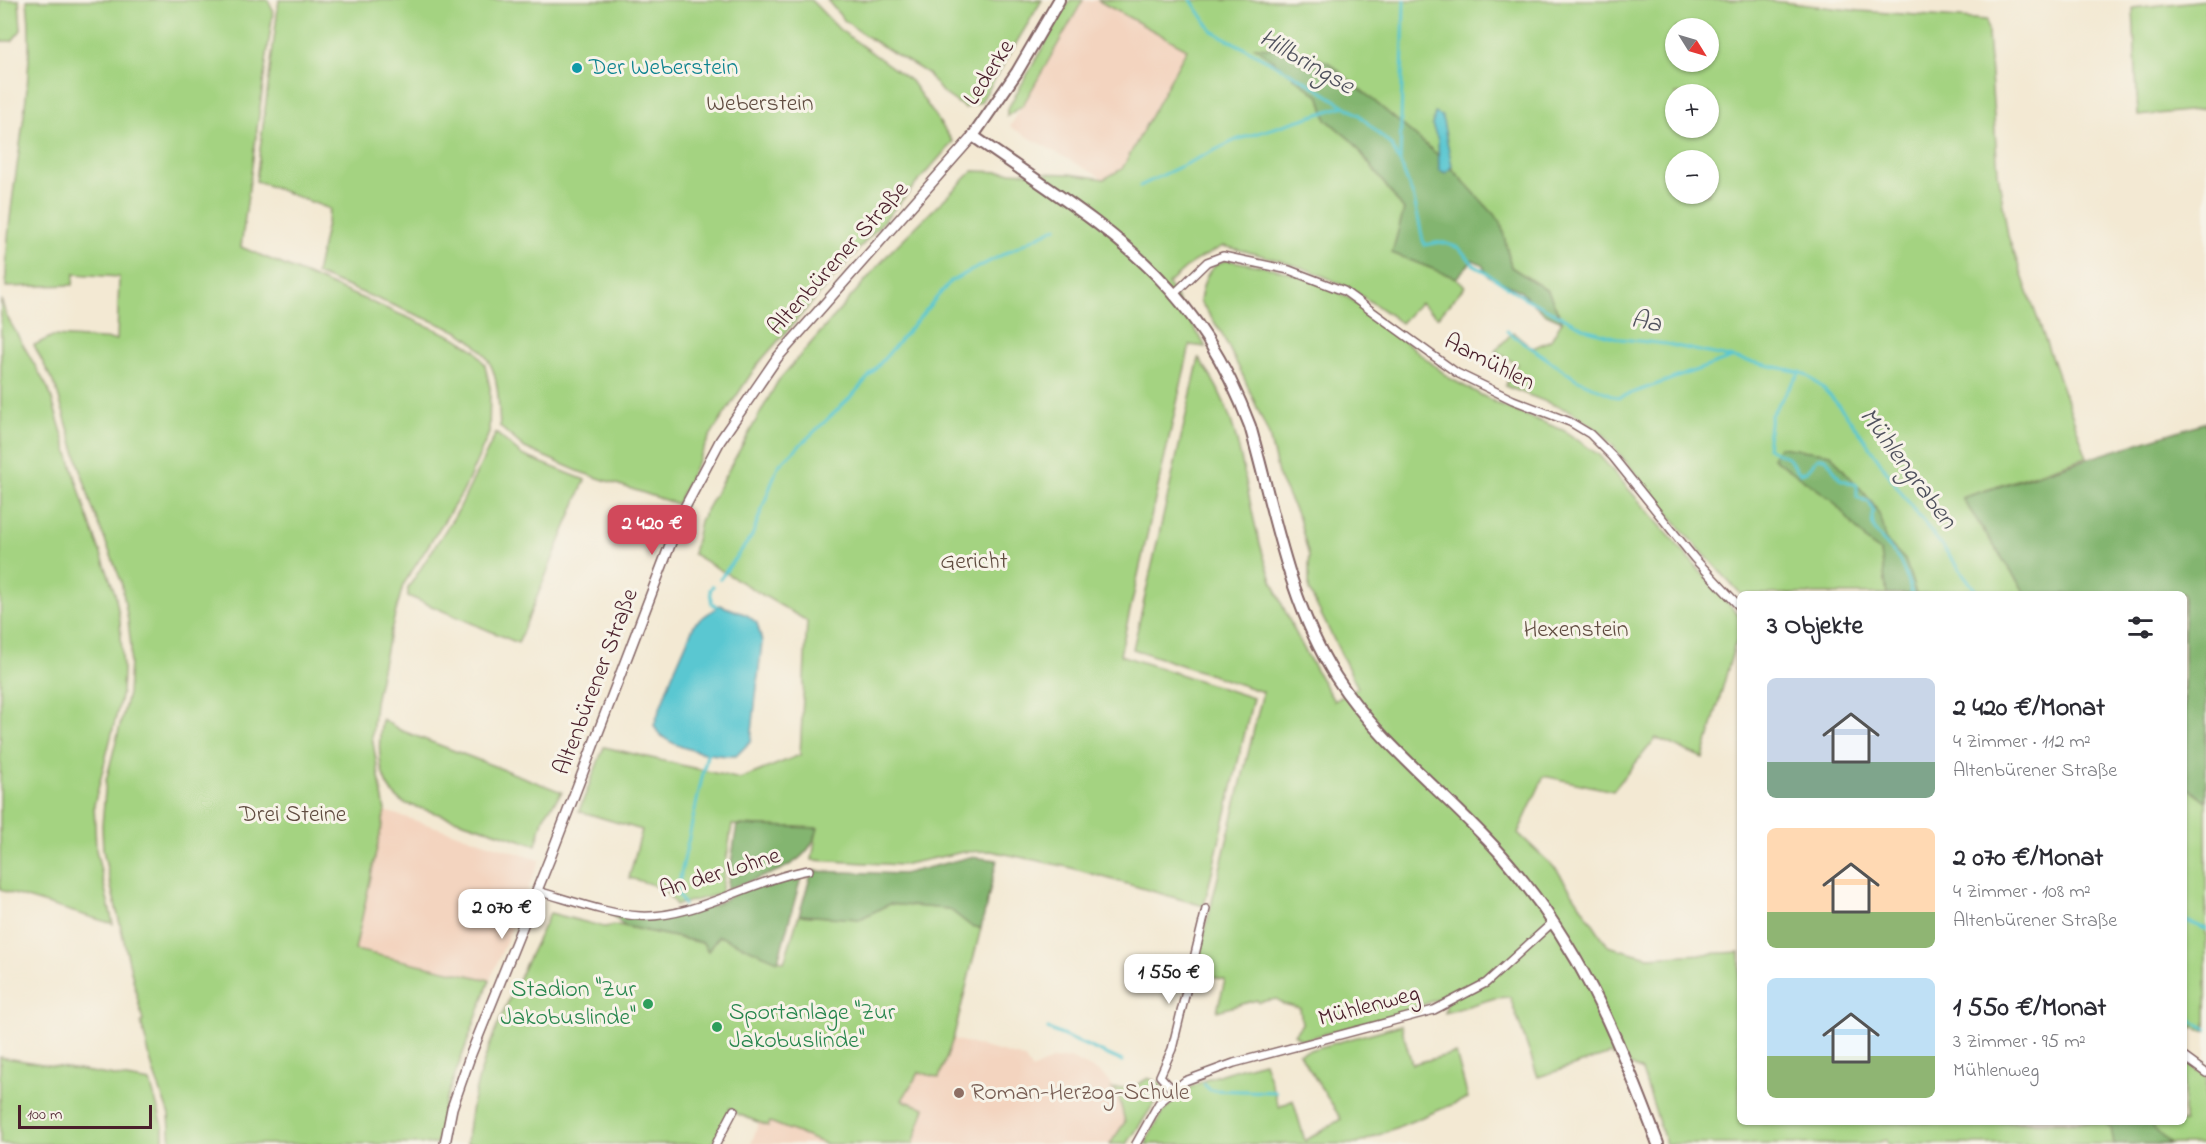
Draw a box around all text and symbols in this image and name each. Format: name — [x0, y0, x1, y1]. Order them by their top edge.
north arrow — [1665, 18, 1719, 72]
map controls — [1665, 18, 1719, 204]
water label: Hillbringse — [1251, 20, 1362, 106]
street label: Lederke — [956, 33, 1025, 113]
place label: Der Weberstein — [588, 51, 738, 86]
marker: Der Weberstein — [570, 61, 584, 75]
button: + — [1665, 84, 1719, 138]
park label: Weberstein — [706, 87, 814, 122]
button: − — [1665, 150, 1719, 204]
street label: Altenbürener Straße — [760, 174, 918, 344]
water label: Aa — [1628, 301, 1665, 345]
street label: Aamühlen — [1437, 325, 1541, 401]
water label: Mühlengraben — [1849, 400, 1966, 539]
pin: 2 420 € — [597, 505, 707, 556]
text: 2 420 € — [622, 510, 682, 539]
park label: Gericht — [940, 545, 1008, 580]
street label: Altenbürener Straße — [545, 583, 649, 780]
text: 3 Objekte — [1767, 608, 1863, 646]
icon: filters — [2124, 611, 2157, 644]
park label: Hexenstein — [1523, 613, 1629, 648]
text: 2 420 €/Monat — [1953, 690, 2105, 728]
icon: home — [1815, 702, 1887, 774]
text: 4 Zimmer · 112 m² — [1953, 728, 2091, 757]
text: Altenbürener Straße — [1953, 757, 2117, 786]
park label: Drei Steine — [238, 798, 347, 833]
street label: An der Lohne — [655, 839, 785, 909]
text: 2 070 €/Monat — [1953, 840, 2103, 878]
icon: home — [1815, 852, 1887, 924]
text: 4 Zimmer · 108 m² — [1953, 878, 2091, 907]
pin: 2 070 € — [447, 889, 557, 940]
text: 2 070 € — [472, 894, 532, 923]
text: Altenbürener Straße — [1953, 907, 2117, 936]
pin: 1 550 € — [1114, 954, 1224, 1005]
text: 1 550 € — [1138, 959, 1200, 988]
place label: Stadion "Zur Jakobuslinde" — [500, 973, 637, 1036]
street label: Mühlenweg — [1314, 977, 1424, 1037]
text: 1 550 €/Monat — [1953, 990, 2106, 1028]
place label: Sportanlage "Zur Jakobuslinde" — [729, 996, 896, 1059]
marker: Stadion "Zur Jakobuslinde" — [641, 997, 655, 1011]
icon: home — [1815, 1002, 1887, 1074]
marker: Sportanlage "Zur Jakobuslinde" — [710, 1020, 724, 1034]
text: 3 Zimmer · 95 m² — [1953, 1028, 2086, 1057]
text: Mühlenweg — [1953, 1057, 2039, 1086]
place label: Roman-Herzog-Schule — [971, 1076, 1190, 1111]
marker: Roman-Herzog-Schule — [952, 1086, 966, 1100]
scale bar — [18, 1102, 152, 1130]
text: 100 m — [27, 1103, 62, 1127]

